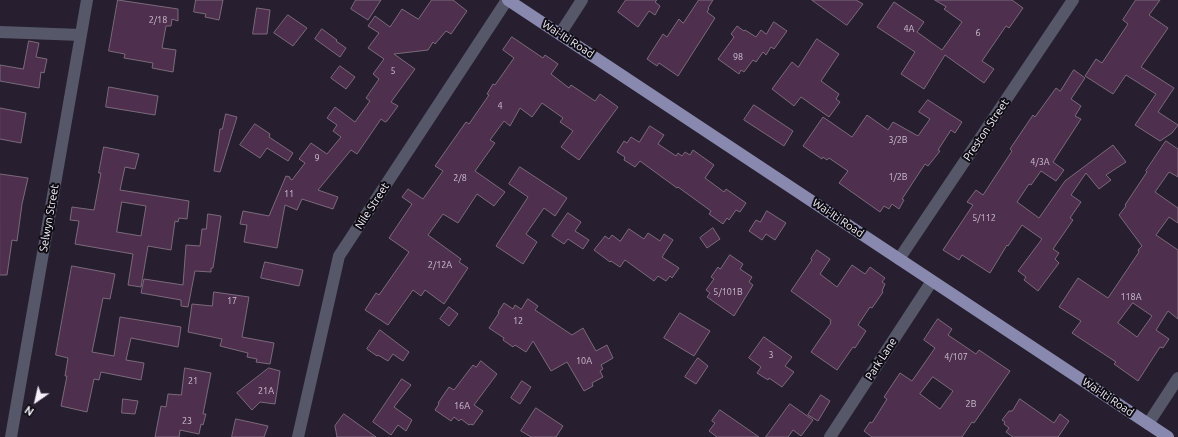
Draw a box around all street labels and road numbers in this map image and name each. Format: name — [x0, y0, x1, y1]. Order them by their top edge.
street label: Wai-Iti Road — [540, 17, 596, 61]
street label: Preston Street — [960, 97, 1012, 163]
street label: Nile Street — [352, 180, 392, 232]
street label: Selwyn Street — [37, 183, 61, 253]
street label: Wai-Iti Road — [810, 196, 866, 240]
street label: Park Lane — [862, 335, 900, 383]
street label: Wai-Iti Road — [1080, 375, 1136, 419]

